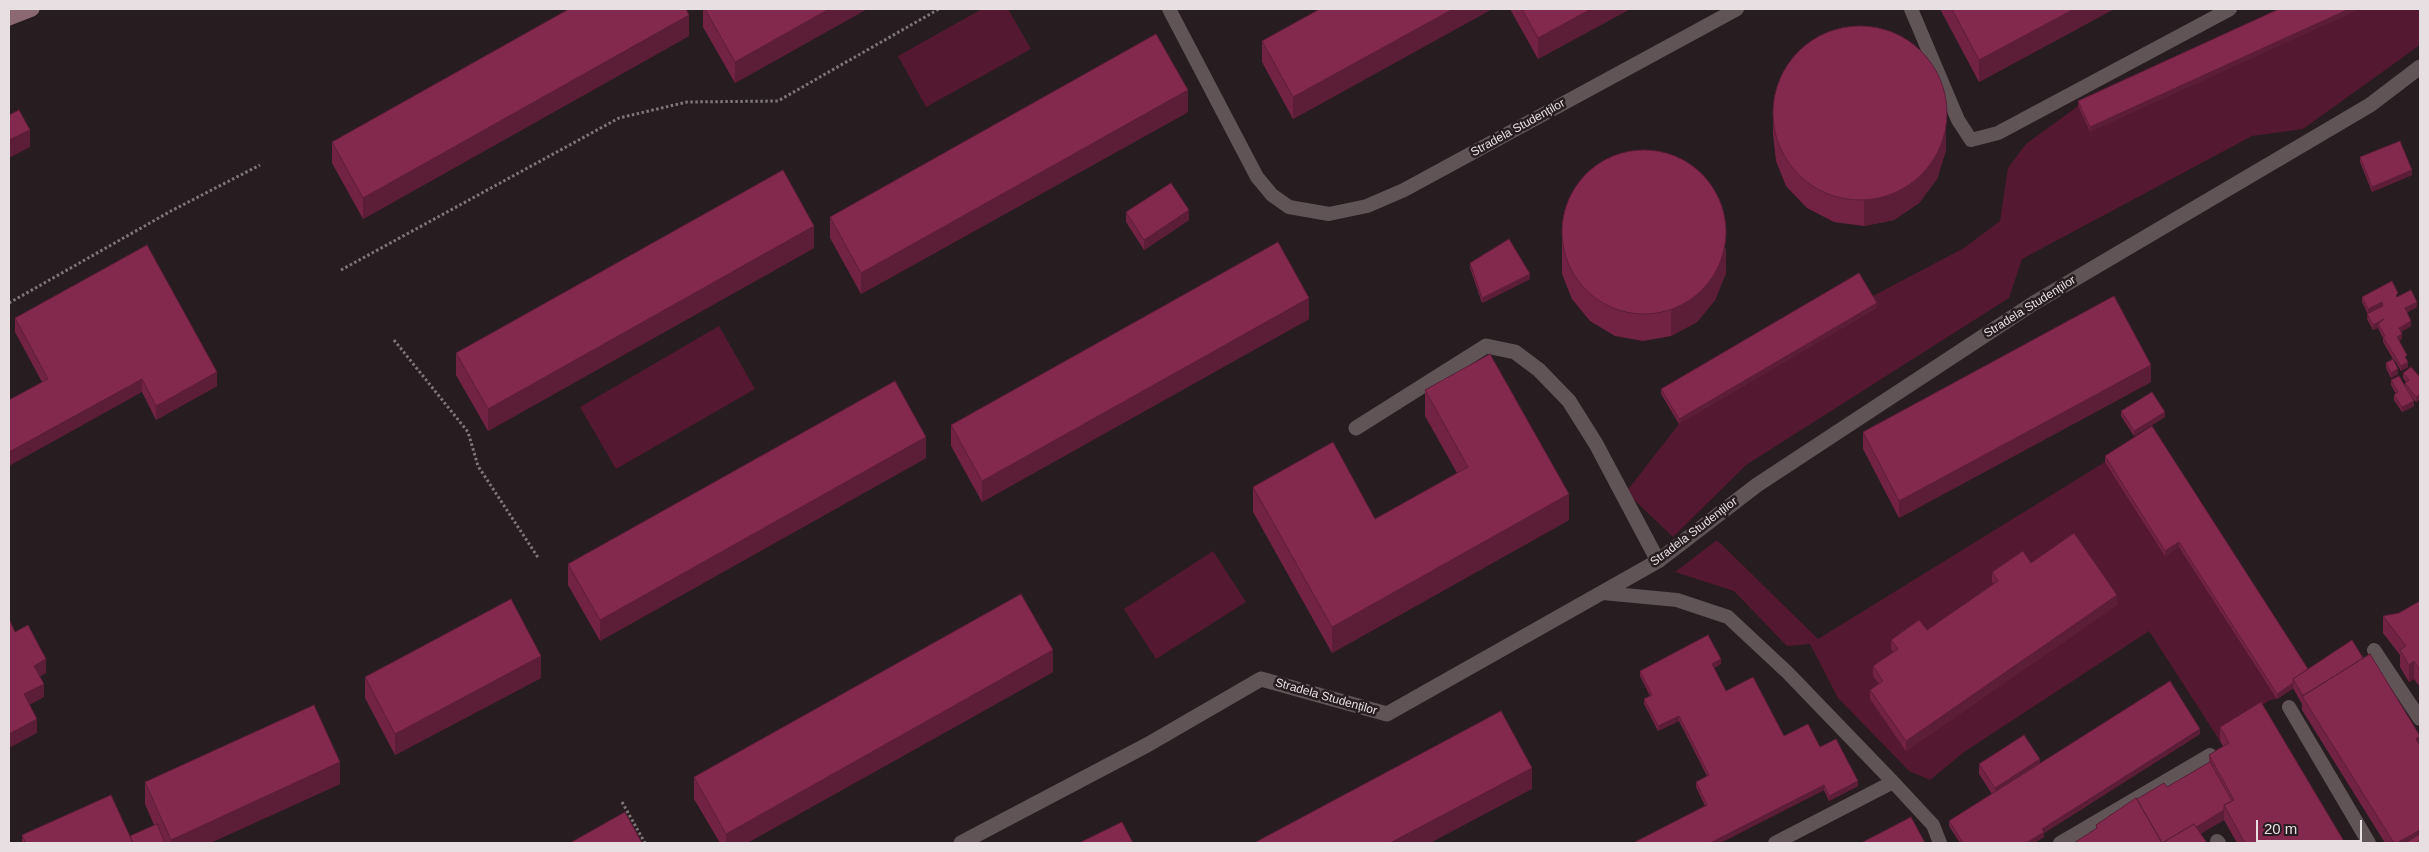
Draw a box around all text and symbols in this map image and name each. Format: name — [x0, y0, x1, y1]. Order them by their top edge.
street label: Stradela Studenților — [1468, 96, 1568, 160]
street label: Stradela Studenților — [1981, 273, 2079, 341]
street label: Stradela Studenților — [1648, 495, 1740, 569]
street label: Stradela Studenților — [1273, 676, 1379, 718]
scale bar — [2259, 810, 2365, 842]
text: 20 m — [2264, 820, 2297, 837]

